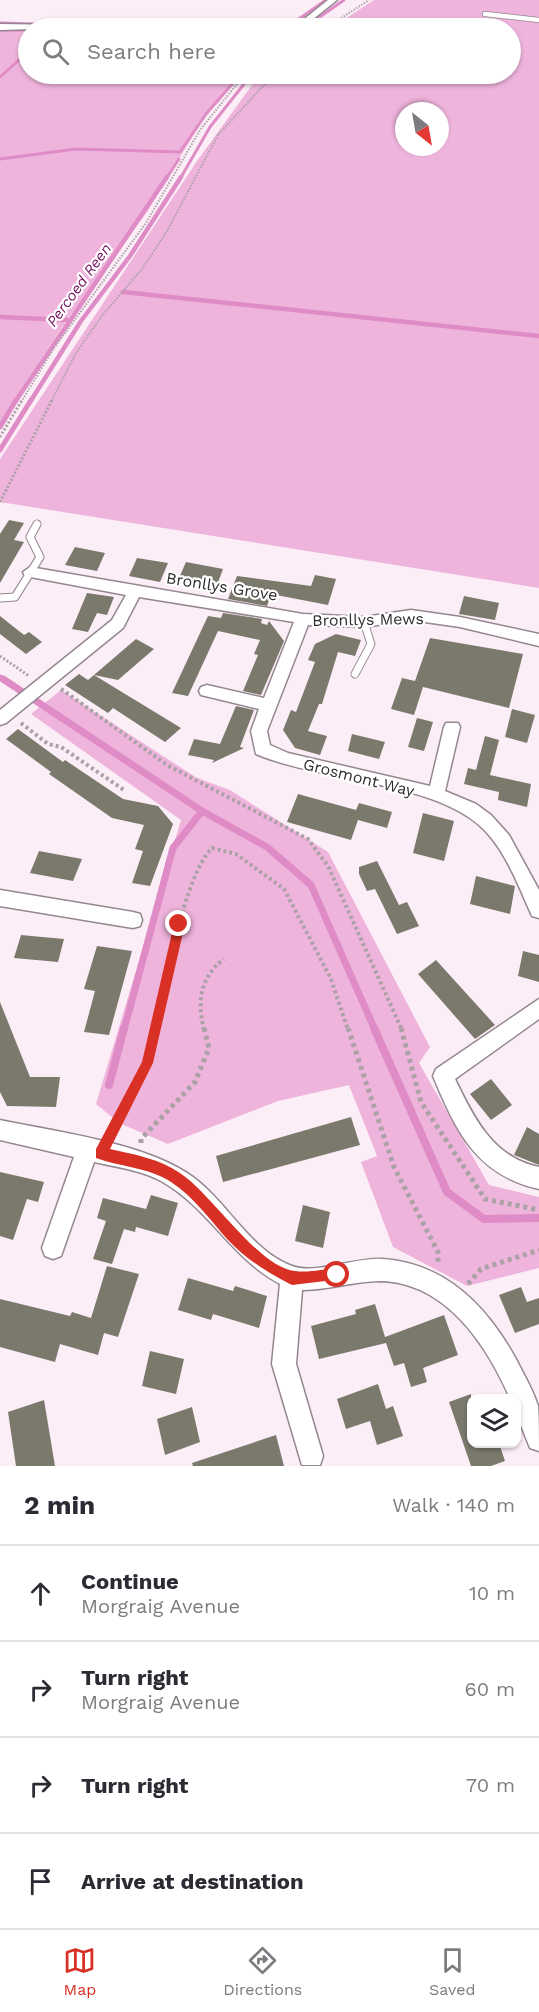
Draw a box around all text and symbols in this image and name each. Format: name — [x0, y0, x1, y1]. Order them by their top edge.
search box — [18, 18, 521, 84]
icon: search — [39, 35, 72, 68]
text: Search here — [87, 39, 216, 64]
north arrow — [395, 102, 449, 156]
water label: Percoed Reen — [43, 240, 115, 330]
street label: Bronllys Grove — [165, 568, 279, 605]
street label: Bronllys Mews — [312, 609, 424, 630]
street label: Grosmont Way — [301, 754, 417, 801]
route end — [165, 910, 191, 936]
route start — [323, 1261, 349, 1287]
map controls — [467, 1394, 521, 1448]
button: layers — [467, 1394, 521, 1448]
text: 2 min — [24, 1490, 95, 1520]
text: Walk · 140 m — [392, 1493, 515, 1517]
text: Continue — [81, 1569, 179, 1594]
icon: ahead — [24, 1577, 57, 1610]
text: 10 m — [469, 1581, 515, 1605]
text: Morgraig Avenue — [81, 1594, 240, 1618]
text: Turn right — [81, 1665, 188, 1690]
icon: right — [24, 1673, 57, 1706]
text: 60 m — [465, 1677, 515, 1701]
text: Morgraig Avenue — [81, 1690, 240, 1714]
icon: right — [24, 1769, 57, 1802]
text: Turn right — [81, 1773, 188, 1798]
text: 70 m — [466, 1773, 515, 1797]
icon: arrive — [24, 1865, 57, 1898]
text: Arrive at destination — [81, 1869, 304, 1894]
tab: Map — [63, 1944, 96, 1999]
tab: Directions — [223, 1944, 302, 1999]
tab: Saved — [429, 1944, 476, 1999]

